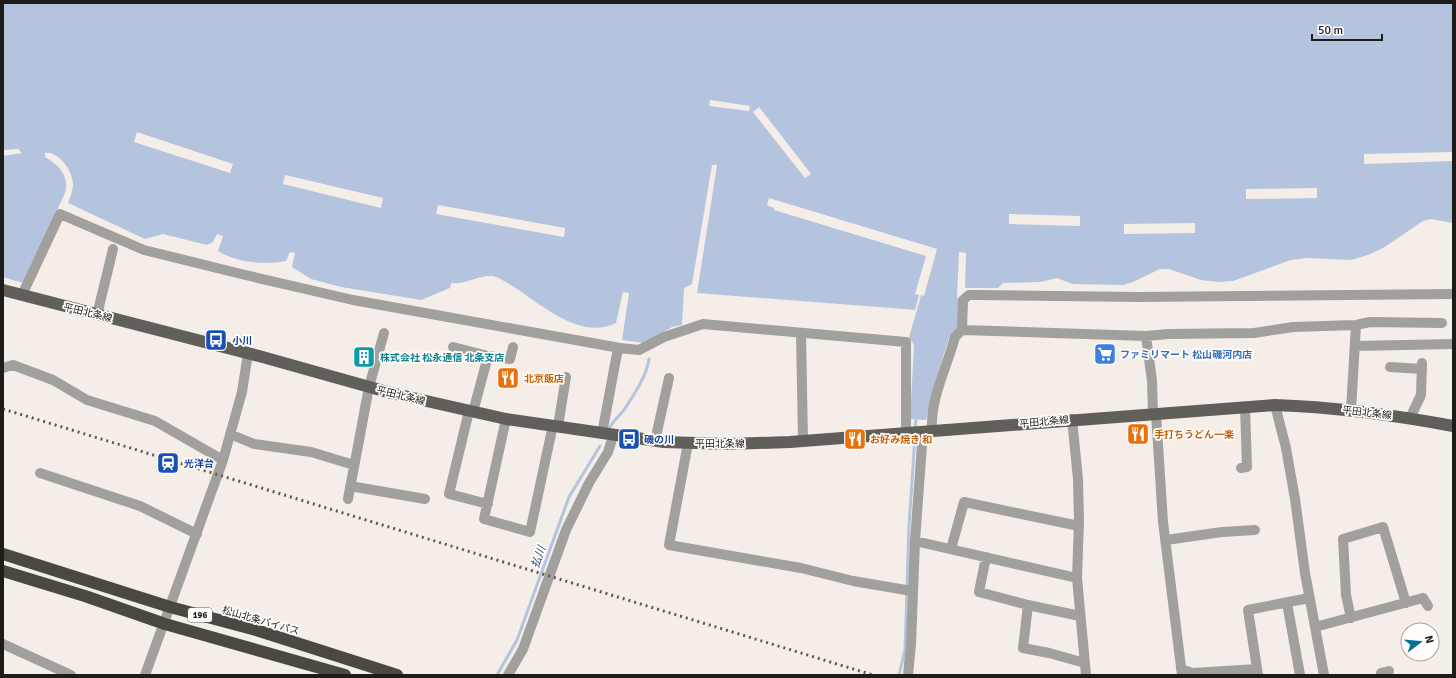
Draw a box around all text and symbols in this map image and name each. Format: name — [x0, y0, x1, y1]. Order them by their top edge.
scale bar — [1312, 16, 1382, 42]
text: 50 m — [1318, 23, 1343, 38]
street label: 平田北条線 — [62, 301, 113, 325]
bus stop icon: 小川 — [203, 327, 229, 353]
place label: 小川 — [232, 335, 252, 347]
supermarket icon: ファミリマート 松山磯河内店 — [1092, 341, 1118, 367]
building icon: 株式会社 松永通信 北条支店 — [351, 344, 377, 370]
place label: ファミリマート 松山磯河内店 — [1120, 349, 1252, 361]
place label: 株式会社 松永通信 北条支店 — [380, 352, 504, 364]
restaurant icon: 北京飯店 — [495, 365, 521, 391]
place label: 北京飯店 — [524, 373, 564, 385]
street label: 平田北条線 — [375, 384, 426, 408]
street label: 平田北条線 — [1341, 404, 1392, 422]
street label: 平田北条線 — [1019, 414, 1070, 430]
restaurant icon: 手打ちうどん一楽 — [1125, 421, 1151, 447]
bus stop icon: 磯の川 — [616, 426, 642, 452]
restaurant icon: お好み焼き 和 — [842, 426, 868, 452]
place label: 手打ちうどん一楽 — [1154, 429, 1234, 441]
place label: 磯の川 — [644, 434, 674, 446]
place label: お好み焼き 和 — [870, 434, 932, 446]
street label: 平田北条線 — [695, 438, 745, 450]
station icon: 光洋台 — [155, 450, 181, 476]
place label: 光洋台 — [184, 458, 214, 470]
water label: 払川 — [529, 544, 549, 570]
street label: 松山北条バイパス — [221, 604, 301, 638]
road number: 196 — [188, 608, 212, 622]
north arrow — [1400, 622, 1440, 662]
text: N — [1422, 634, 1436, 645]

